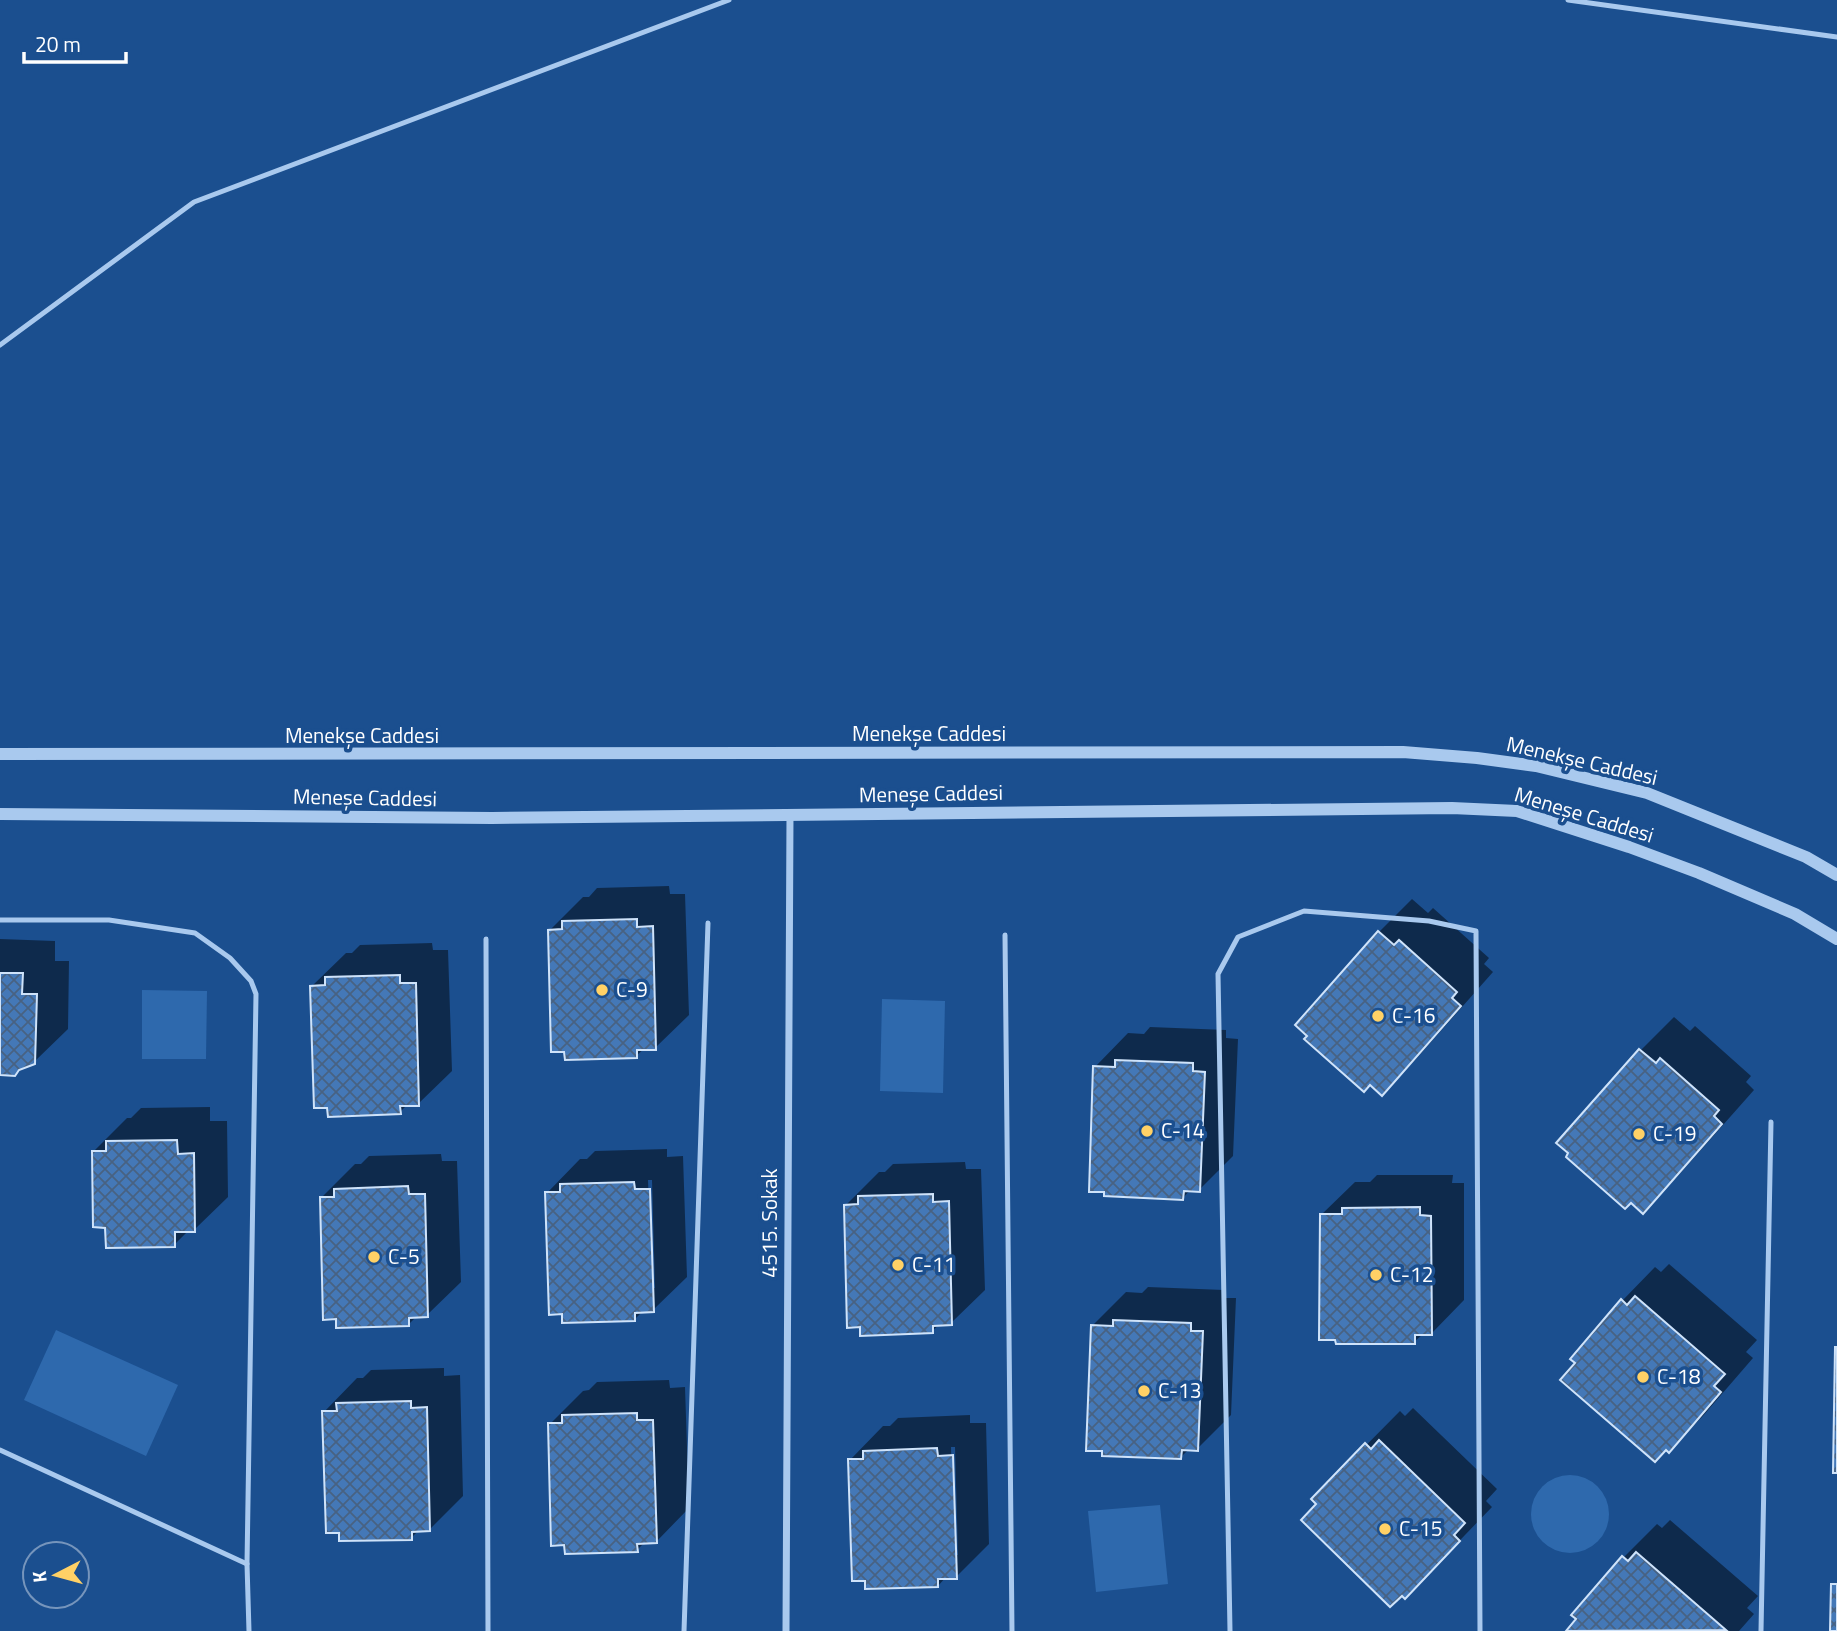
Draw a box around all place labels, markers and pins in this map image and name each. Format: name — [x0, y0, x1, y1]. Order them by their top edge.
place label: C-9 — [616, 973, 648, 1005]
marker: C-9 — [594, 982, 610, 998]
place label: C-16 — [1392, 999, 1436, 1031]
marker: C-16 — [1370, 1008, 1386, 1024]
place label: C-14 — [1161, 1114, 1205, 1146]
place label: C-19 — [1653, 1117, 1697, 1149]
marker: C-14 — [1139, 1123, 1155, 1139]
marker: C-19 — [1631, 1126, 1647, 1142]
place label: C-5 — [388, 1240, 420, 1272]
place label: C-11 — [912, 1248, 956, 1280]
marker: C-5 — [366, 1249, 382, 1265]
marker: C-11 — [890, 1257, 906, 1273]
place label: C-12 — [1390, 1258, 1434, 1290]
marker: C-12 — [1368, 1267, 1384, 1283]
place label: C-18 — [1657, 1360, 1701, 1392]
marker: C-18 — [1635, 1369, 1651, 1385]
place label: C-13 — [1158, 1374, 1202, 1406]
marker: C-13 — [1136, 1383, 1152, 1399]
place label: C-15 — [1399, 1512, 1443, 1544]
marker: C-15 — [1377, 1521, 1393, 1537]

